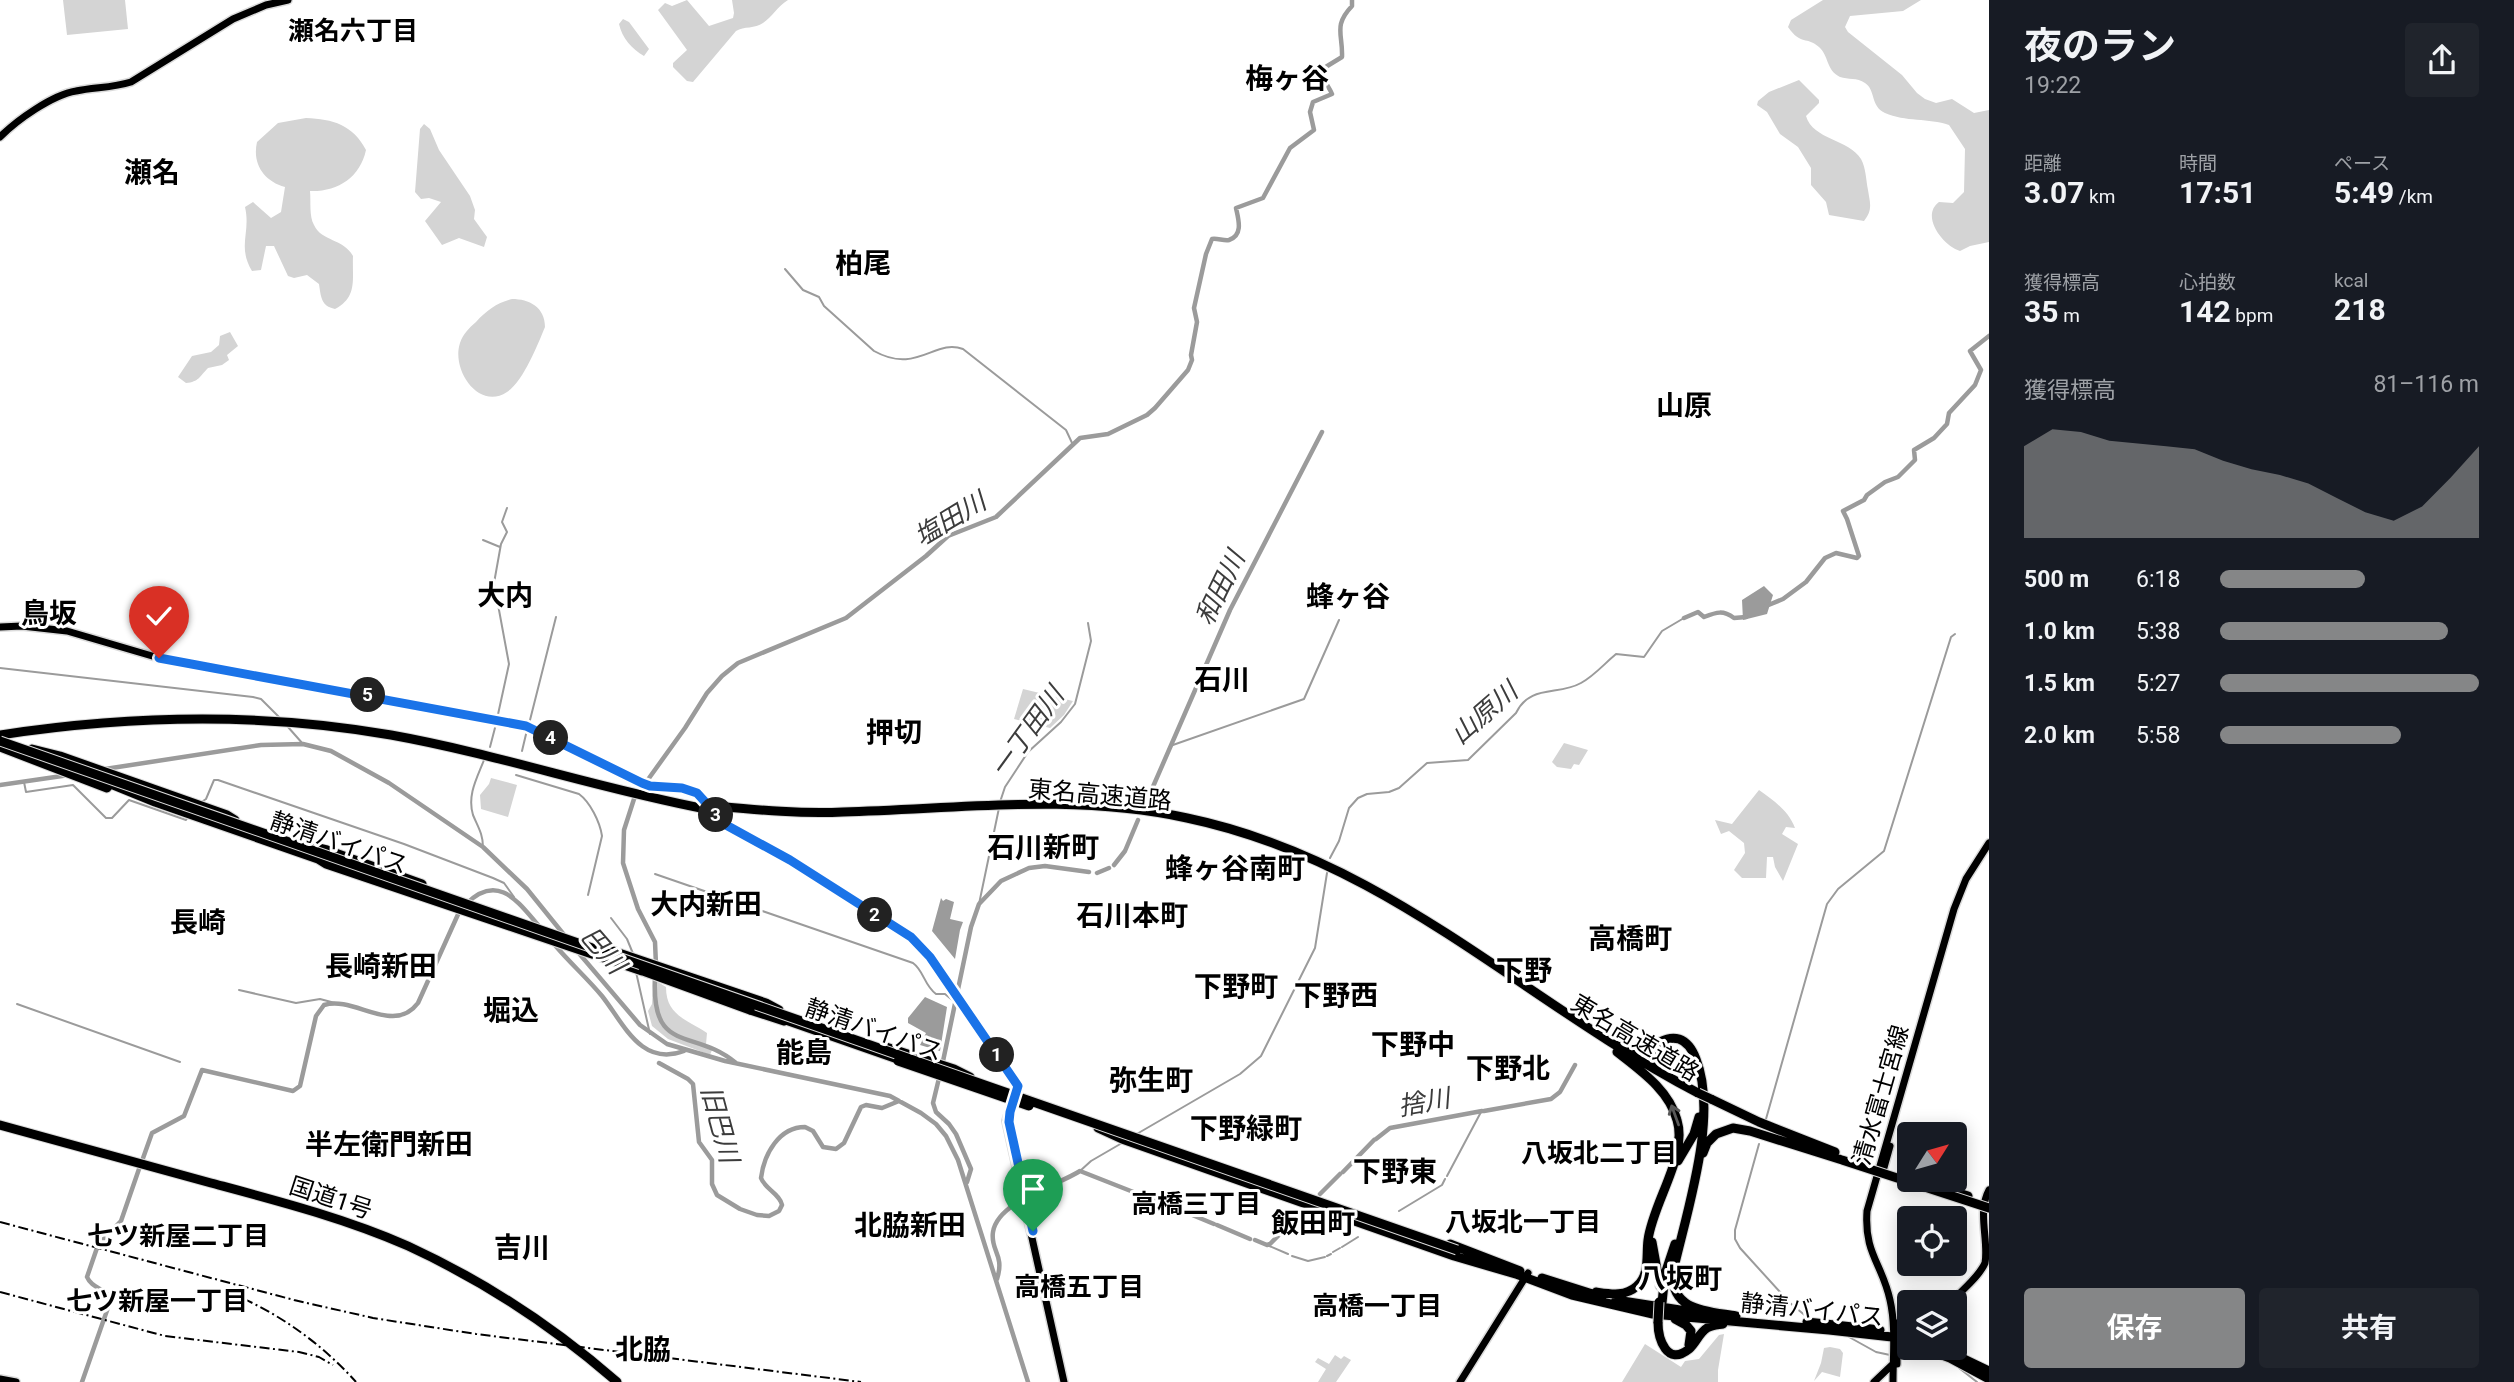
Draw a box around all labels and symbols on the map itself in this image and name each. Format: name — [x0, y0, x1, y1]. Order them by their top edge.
district label: 瀬名六丁目 — [288, 16, 418, 46]
district label: 梅ヶ谷 — [1245, 62, 1329, 95]
district label: 瀬名 — [124, 156, 180, 189]
district label: 柏尾 — [835, 247, 891, 280]
district label: 山原 — [1656, 389, 1712, 422]
water label: 塩田川 — [909, 485, 994, 552]
water label: 和田川 — [1189, 544, 1252, 630]
district label: 大内 — [477, 579, 533, 612]
district label: 蜂ヶ谷 — [1306, 580, 1390, 613]
pin — [129, 586, 189, 658]
district label: 鳥坂 — [21, 597, 77, 630]
district label: 石川 — [1194, 663, 1250, 696]
water label: 山原川 — [1445, 674, 1526, 750]
pin: 5 — [350, 678, 386, 712]
water label: 一丁田川 — [984, 679, 1071, 783]
district label: 押切 — [866, 716, 922, 749]
pin: 4 — [534, 720, 568, 756]
street label: 東名高速道路 — [1027, 775, 1173, 815]
pin: 3 — [698, 798, 734, 832]
street label: 静清バイパス — [267, 806, 411, 880]
district label: 石川新町 — [987, 831, 1099, 864]
district label: 蜂ヶ谷南町 — [1165, 852, 1305, 885]
district label: 大内新田 — [650, 888, 762, 921]
pin: 2 — [858, 898, 892, 932]
district label: 石川本町 — [1076, 899, 1188, 932]
district label: 長崎 — [170, 906, 226, 939]
water label: 巴川 — [575, 921, 633, 982]
district label: 高橋町 — [1588, 922, 1672, 955]
district label: 長崎新田 — [325, 950, 437, 983]
district label: 下野 — [1496, 954, 1552, 987]
district label: 下野町 — [1194, 970, 1278, 1003]
district label: 下野西 — [1294, 979, 1378, 1012]
street label: 東名高速道路 — [1566, 989, 1704, 1087]
street label: 静清バイパス — [802, 993, 946, 1067]
district label: 堀込 — [483, 994, 539, 1027]
street label: 清水富士宮線 — [1848, 1022, 1914, 1168]
district label: 下野中 — [1371, 1028, 1455, 1061]
district label: 能島 — [776, 1036, 832, 1069]
pin: 1 — [979, 1038, 1014, 1072]
district label: 下野北 — [1466, 1052, 1550, 1085]
district label: 弥生町 — [1109, 1064, 1193, 1097]
water label: 旧巴川 — [695, 1082, 745, 1168]
water label: 捨川 — [1396, 1082, 1455, 1121]
one-way arrow — [1668, 1105, 1680, 1127]
district label: 下野緑町 — [1190, 1112, 1302, 1145]
north arrow — [1897, 1122, 1967, 1192]
district label: 半左衛門新田 — [305, 1128, 473, 1161]
district label: 八坂北二丁目 — [1521, 1138, 1677, 1168]
district label: 下野東 — [1353, 1155, 1437, 1188]
pin — [1003, 1159, 1063, 1231]
street label: 国道1号 — [286, 1171, 376, 1225]
district label: 高橋三丁目 — [1131, 1189, 1261, 1219]
district label: 飯田町 — [1271, 1207, 1355, 1240]
district label: 八坂北一丁目 — [1445, 1207, 1601, 1237]
district label: 北脇新田 — [854, 1209, 966, 1242]
district label: 七ツ新屋二丁目 — [87, 1221, 269, 1251]
district label: 吉川 — [494, 1231, 550, 1264]
district label: 八坂町 — [1638, 1262, 1722, 1295]
district label: 高橋五丁目 — [1014, 1272, 1144, 1302]
district label: 七ツ新屋一丁目 — [66, 1286, 248, 1316]
street label: 静清バイパス — [1739, 1289, 1885, 1331]
district label: 高橋一丁目 — [1312, 1291, 1442, 1321]
district label: 北脇 — [615, 1333, 671, 1366]

